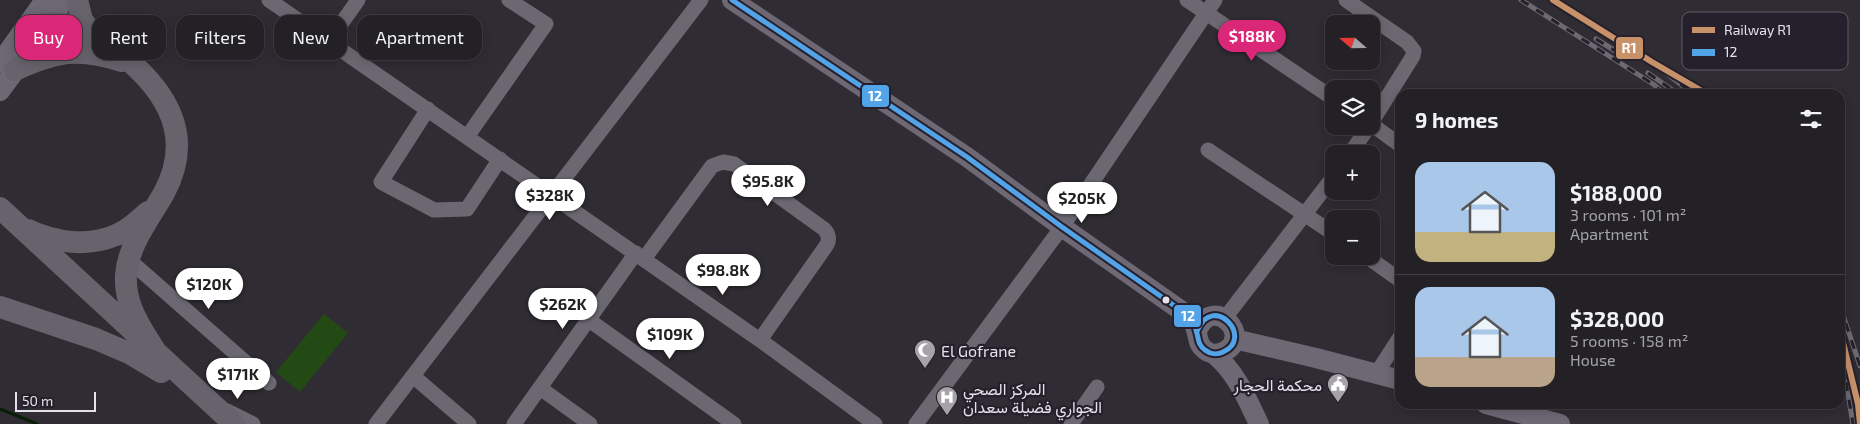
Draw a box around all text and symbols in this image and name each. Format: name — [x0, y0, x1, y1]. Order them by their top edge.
legend — [1682, 12, 1848, 70]
chip: Buy — [15, 15, 82, 60]
chip: Rent — [92, 15, 166, 60]
chip: Filters — [176, 15, 264, 60]
chip: New — [274, 15, 347, 60]
chip: Apartment — [357, 15, 482, 60]
north arrow — [1325, 15, 1380, 70]
map controls — [1325, 15, 1380, 265]
pin: $188K — [1217, 20, 1287, 62]
text: Railway R1 — [1724, 21, 1791, 38]
text: $188K — [1229, 26, 1275, 45]
line badge: R1 — [1615, 36, 1644, 60]
text: R1 — [1621, 39, 1637, 56]
text: 12 — [1724, 43, 1738, 60]
button: layers — [1325, 80, 1380, 135]
line badge: 12 — [861, 84, 890, 108]
text: 12 — [868, 87, 882, 104]
icon: filters — [1797, 105, 1825, 133]
text: 9 homes — [1415, 107, 1498, 132]
button: + — [1325, 145, 1380, 200]
pin: $95.8K — [727, 164, 809, 207]
text: $95.8K — [742, 171, 794, 190]
pin: $328K — [515, 178, 585, 221]
text: $188,000 — [1570, 180, 1662, 205]
pin: $205K — [1047, 182, 1117, 224]
icon: home — [1455, 182, 1515, 242]
text: $328K — [526, 185, 574, 204]
text: $205K — [1058, 188, 1106, 207]
text: 3 rooms · 101 m² — [1570, 205, 1687, 224]
button: − — [1325, 210, 1380, 265]
text: Apartment — [1570, 224, 1649, 243]
pin: $98.8K — [682, 254, 764, 296]
text: $98.8K — [697, 260, 749, 279]
pin: $120K — [174, 268, 244, 310]
text: $120K — [186, 274, 232, 293]
pin: $262K — [528, 288, 598, 330]
text: $262K — [539, 294, 587, 313]
unlabelled marker — [1161, 295, 1171, 305]
line badge: 12 — [1173, 304, 1202, 328]
text: $328,000 — [1570, 306, 1664, 331]
text: 12 — [1181, 307, 1195, 324]
icon: home — [1455, 307, 1515, 367]
pin: $109K — [635, 318, 705, 360]
text: $109K — [647, 324, 693, 343]
text: 5 rooms · 158 m² — [1570, 331, 1688, 350]
mosque icon: El Gofrane — [913, 338, 937, 369]
place label: El Gofrane — [941, 341, 1016, 360]
text: House — [1570, 350, 1616, 369]
pin: $171K — [203, 358, 273, 400]
text: $171K — [217, 364, 259, 383]
public building icon: محكمة الحجار — [1326, 372, 1350, 403]
place label: محكمة الحجار — [1233, 375, 1322, 396]
place label: المركز الصحي الجواري فضيلة سعدان — [963, 379, 1102, 421]
hospital icon: المركز الصحي الجواري فضيلة سعدان — [935, 385, 959, 416]
scale bar — [15, 389, 96, 412]
text: 50 m — [22, 392, 53, 409]

